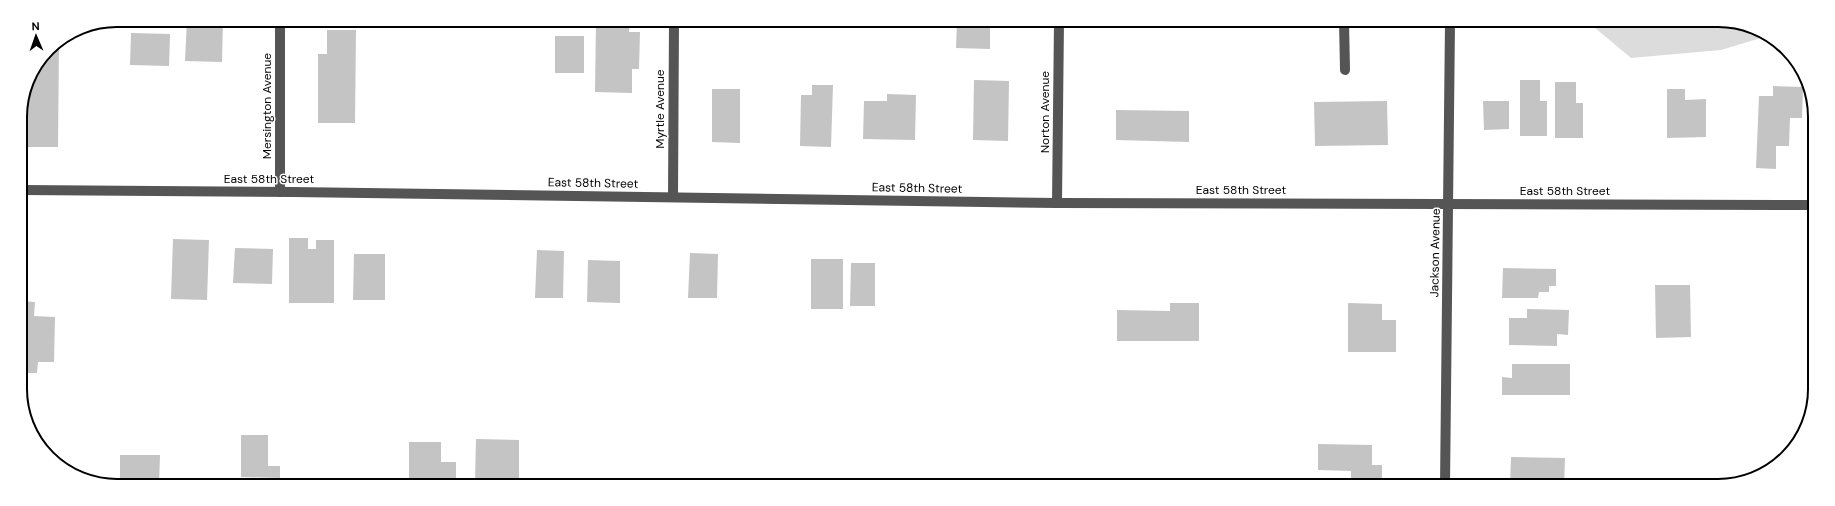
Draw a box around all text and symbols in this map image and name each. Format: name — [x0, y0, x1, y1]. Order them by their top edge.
north arrow — [16, 16, 56, 56]
text: N — [31, 19, 40, 33]
street label: Mersington Avenue — [259, 53, 275, 159]
street label: Myrtle Avenue — [652, 69, 668, 149]
street label: Norton Avenue — [1037, 71, 1053, 153]
street label: East 58th Street — [224, 171, 314, 187]
street label: East 58th Street — [548, 174, 639, 192]
street label: East 58th Street — [872, 179, 963, 197]
street label: East 58th Street — [1196, 182, 1286, 198]
street label: East 58th Street — [1520, 183, 1610, 199]
street label: Jackson Avenue — [1426, 208, 1444, 298]

